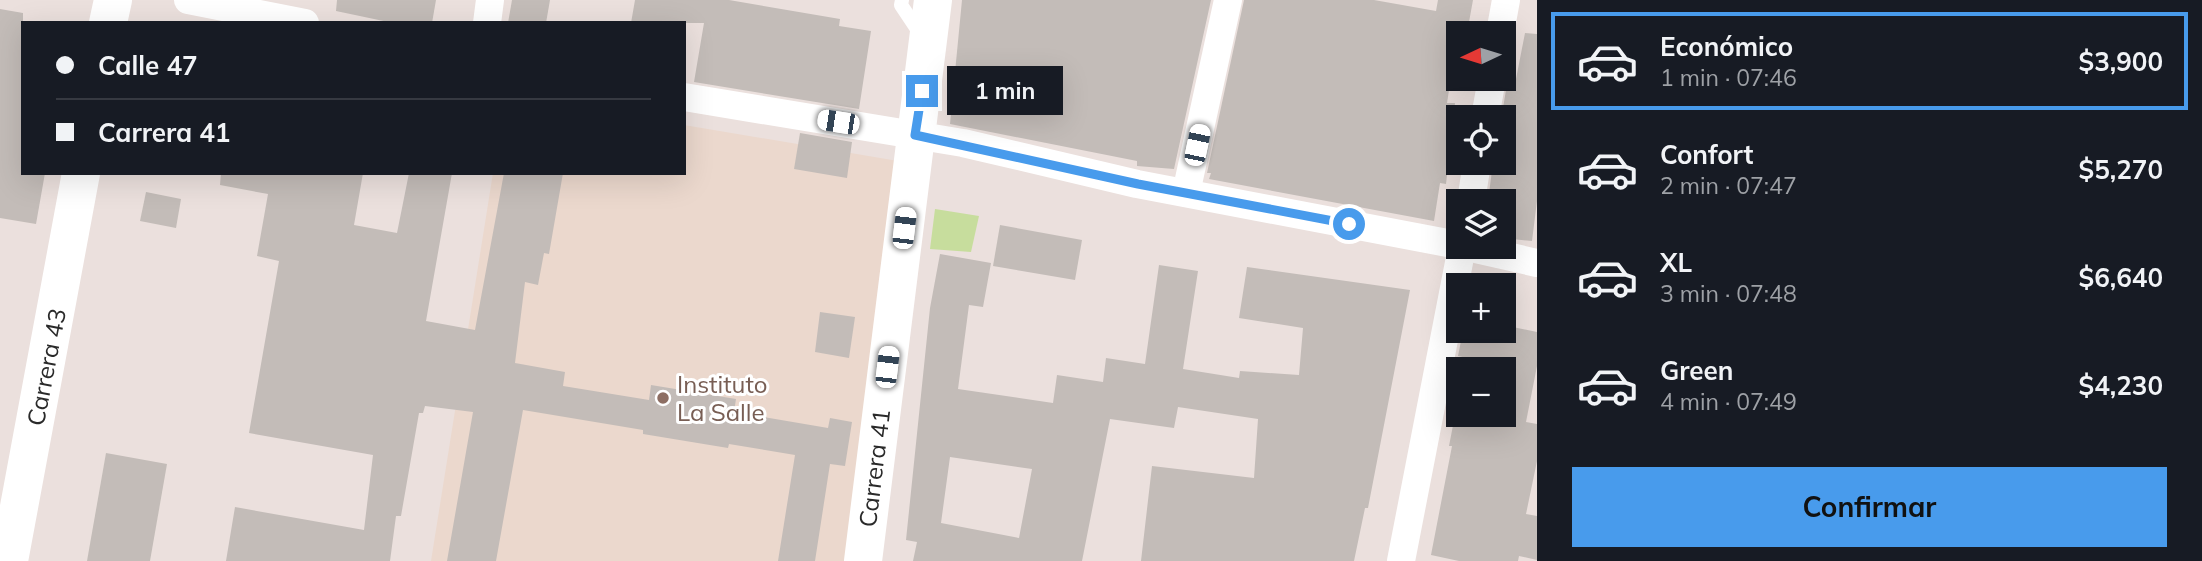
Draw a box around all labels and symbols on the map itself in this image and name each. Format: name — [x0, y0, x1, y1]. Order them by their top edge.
north arrow — [1446, 21, 1516, 91]
callout: 1 min — [946, 66, 1062, 116]
route end — [906, 75, 938, 107]
car — [816, 108, 861, 136]
car — [1183, 122, 1212, 168]
car — [892, 206, 917, 250]
route start — [1333, 208, 1365, 240]
street label: Carrera 43 — [20, 306, 72, 428]
car — [875, 345, 900, 389]
place label: Instituto La Salle — [677, 369, 767, 427]
marker: Instituto La Salle — [655, 390, 671, 406]
street label: Carrera 41 — [852, 407, 896, 529]

